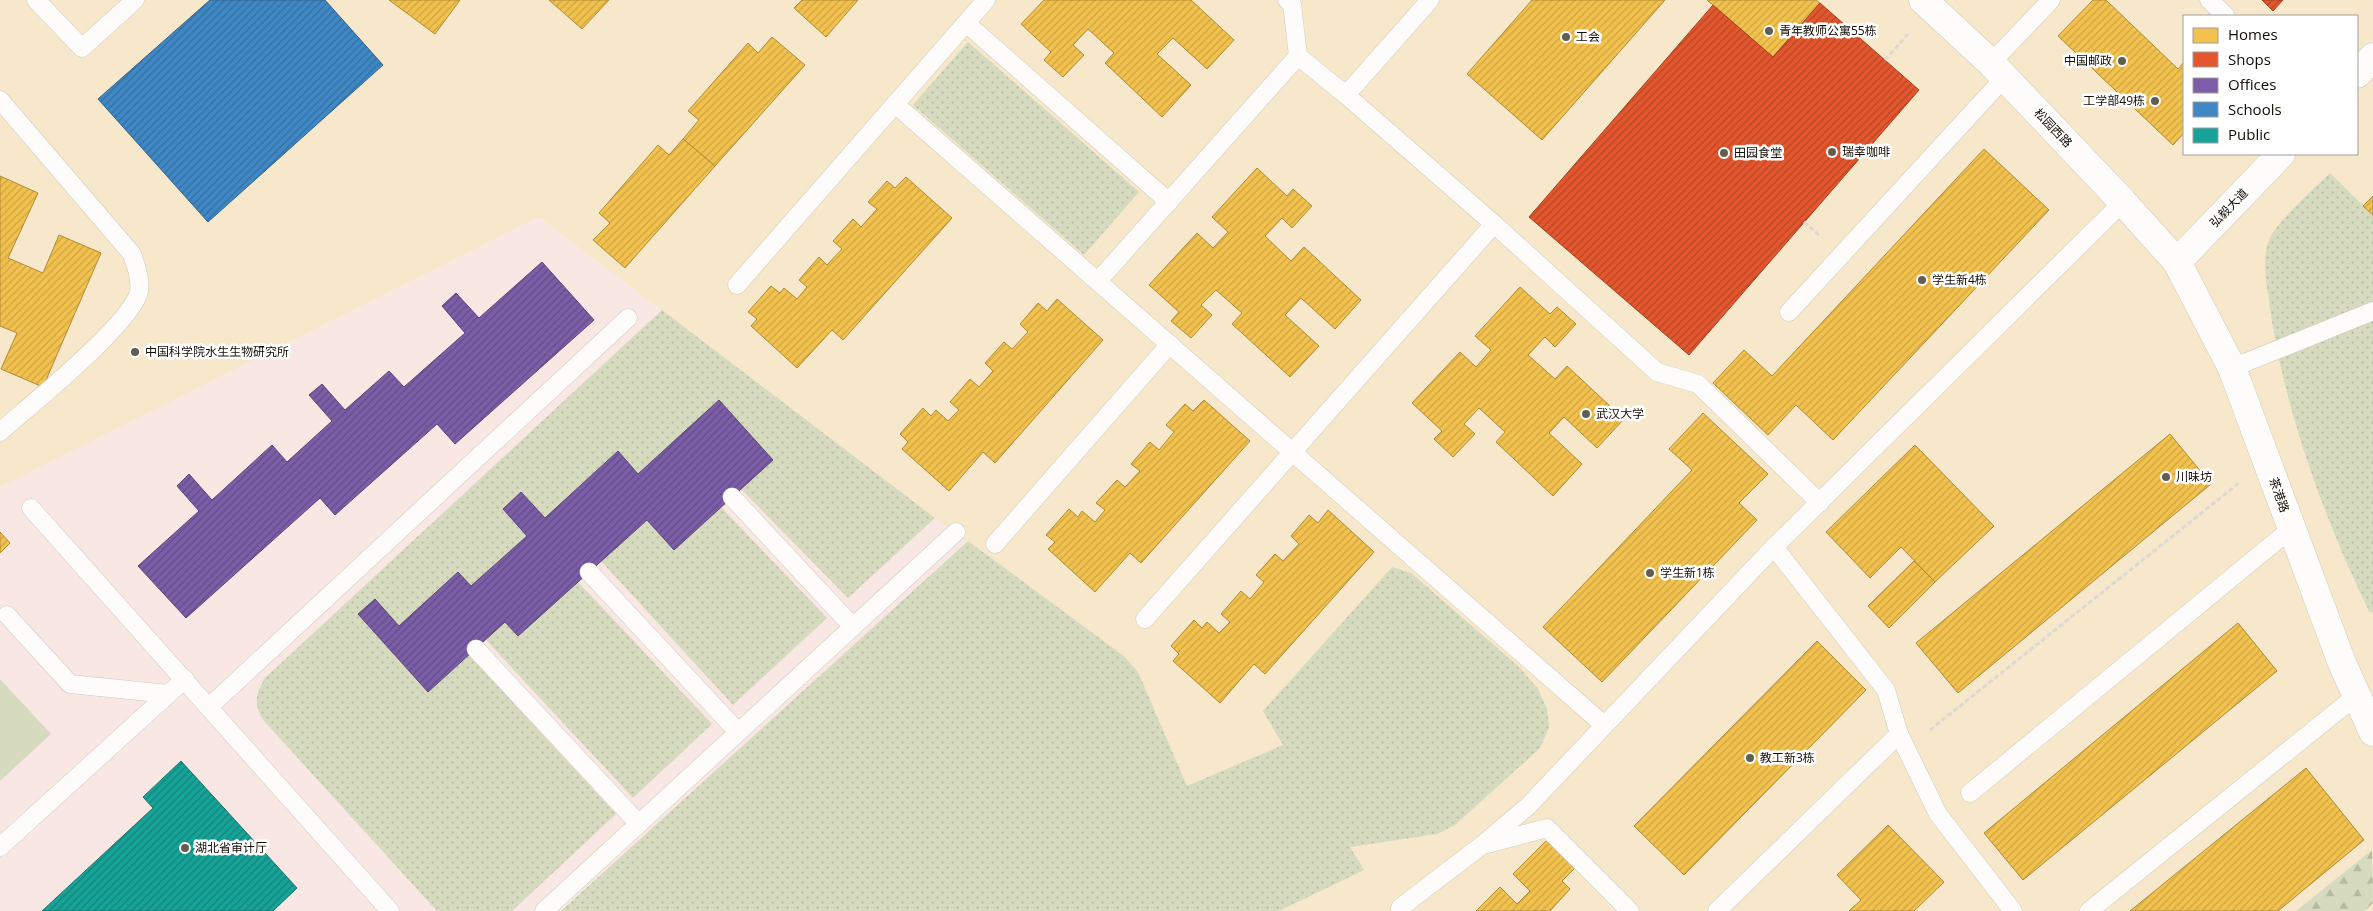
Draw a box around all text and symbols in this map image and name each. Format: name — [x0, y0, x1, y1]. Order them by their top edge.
legend — [2183, 15, 2358, 155]
place label: 青年教师公寓55栋 — [1779, 22, 1877, 39]
text: Homes — [2228, 24, 2278, 44]
marker: 青年教师公寓55栋 — [1763, 25, 1775, 37]
place label: 工会 — [1576, 28, 1600, 45]
marker: 工会 — [1560, 31, 1572, 43]
text: Shops — [2228, 49, 2271, 69]
place label: 中国邮政 — [2064, 52, 2112, 69]
marker: 中国邮政 — [2116, 55, 2128, 67]
text: Offices — [2228, 74, 2276, 94]
place label: 工学部49栋 — [2083, 92, 2145, 109]
marker: 工学部49栋 — [2149, 95, 2161, 107]
text: Schools — [2228, 99, 2282, 119]
street label: 松园西路 — [2031, 104, 2076, 151]
text: Public — [2228, 124, 2270, 144]
place label: 瑞幸咖啡 — [1842, 143, 1890, 160]
place label: 田园食堂 — [1734, 144, 1782, 161]
marker: 瑞幸咖啡 — [1826, 146, 1838, 158]
marker: 田园食堂 — [1718, 147, 1730, 159]
street label: 弘毅大道 — [2206, 184, 2251, 231]
place label: 学生新4栋 — [1932, 271, 1987, 288]
marker: 学生新4栋 — [1916, 274, 1928, 286]
place label: 中国科学院水生生物研究所 — [145, 343, 289, 360]
marker: 中国科学院水生生物研究所 — [129, 346, 141, 358]
place label: 武汉大学 — [1596, 405, 1644, 422]
marker: 武汉大学 — [1580, 408, 1592, 420]
place label: 川味坊 — [2176, 468, 2212, 485]
marker: 川味坊 — [2160, 471, 2172, 483]
street label: 茶港路 — [2266, 475, 2293, 515]
place label: 学生新1栋 — [1660, 564, 1715, 581]
marker: 学生新1栋 — [1644, 567, 1656, 579]
place label: 教工新3栋 — [1760, 749, 1815, 766]
marker: 教工新3栋 — [1744, 752, 1756, 764]
place label: 湖北省审计厅 — [195, 839, 267, 856]
marker: 湖北省审计厅 — [179, 842, 191, 854]

